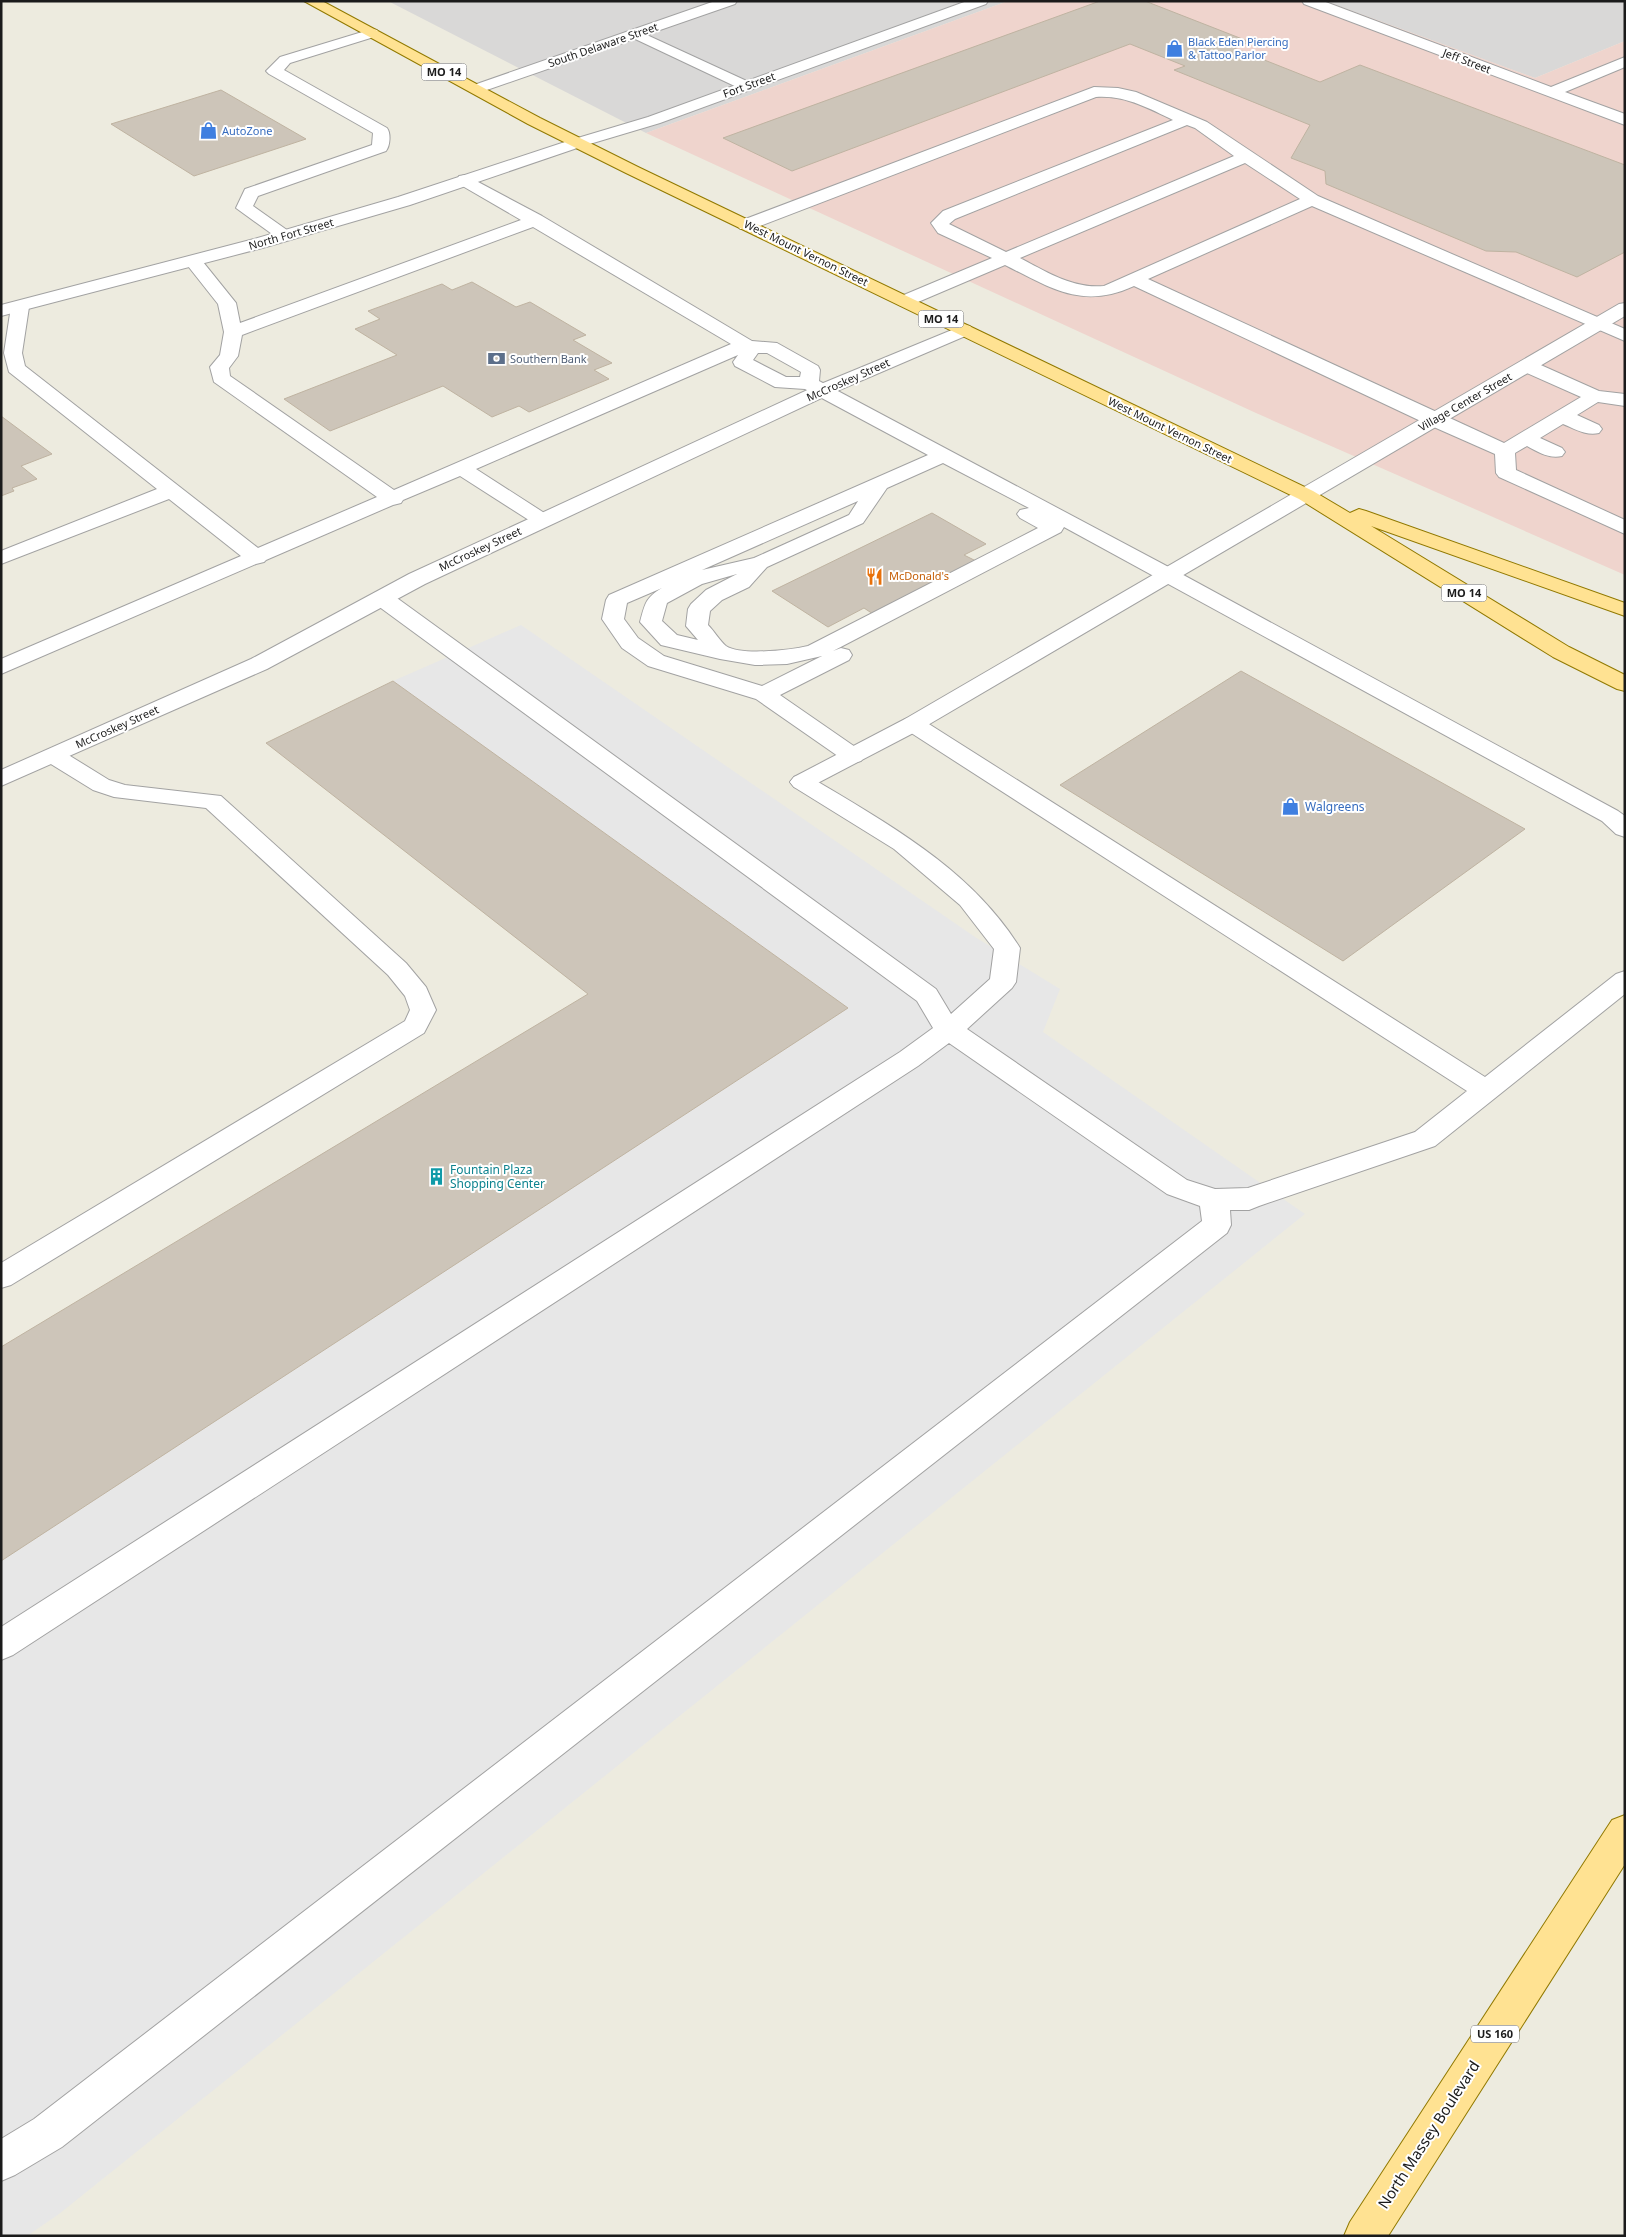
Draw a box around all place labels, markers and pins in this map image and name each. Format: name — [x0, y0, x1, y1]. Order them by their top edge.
place label: Black Eden Piercing & Tattoo Parlor — [1188, 34, 1289, 62]
shop icon: Black Eden Piercing & Tattoo Parlor — [1164, 38, 1184, 58]
shop icon: AutoZone — [198, 121, 218, 141]
place label: AutoZone — [222, 123, 272, 138]
bank icon: Southern Bank — [486, 349, 506, 369]
place label: Southern Bank — [510, 351, 587, 366]
restaurant icon: McDonald's — [865, 566, 885, 586]
place label: McDonald's — [889, 568, 949, 583]
shop icon: Walgreens — [1281, 797, 1301, 817]
place label: Walgreens — [1305, 798, 1365, 815]
place label: Fountain Plaza Shopping Center — [450, 1161, 545, 1192]
building icon: Fountain Plaza Shopping Center — [426, 1167, 446, 1187]

